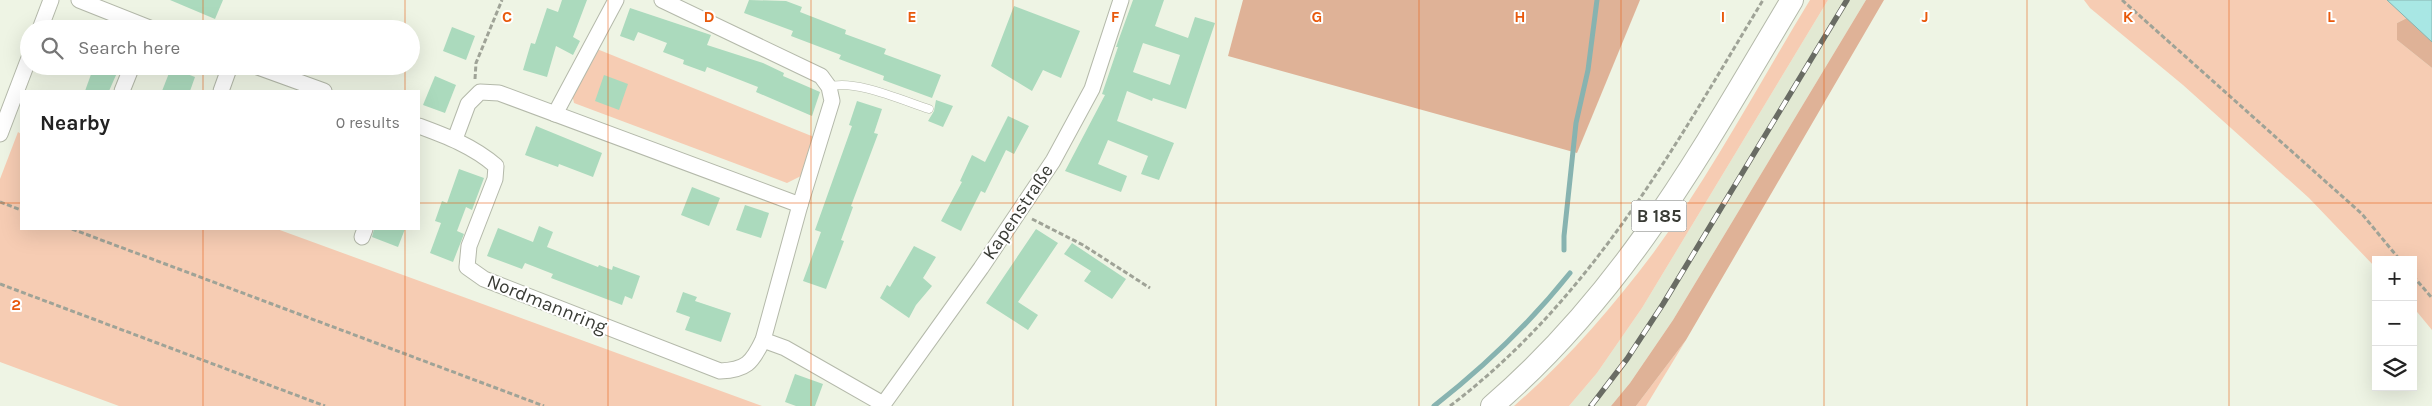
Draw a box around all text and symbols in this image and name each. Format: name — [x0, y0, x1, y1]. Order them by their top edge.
text: C — [502, 7, 512, 26]
text: D — [704, 7, 715, 26]
text: E — [907, 7, 917, 26]
text: F — [1111, 7, 1120, 26]
text: G — [1312, 7, 1322, 26]
text: H — [1514, 7, 1526, 26]
text: I — [1721, 7, 1725, 26]
text: J — [1921, 7, 1929, 26]
text: K — [2123, 7, 2134, 26]
text: L — [2327, 7, 2335, 26]
search box — [20, 20, 420, 75]
icon: search — [38, 34, 66, 62]
text: Search here — [78, 37, 180, 59]
text: Nearby — [40, 111, 110, 135]
text: 0 results — [336, 113, 400, 132]
street label: Kapenstraße — [978, 160, 1058, 264]
road number: B 185 — [1632, 200, 1686, 232]
map controls — [2372, 256, 2417, 391]
button: + — [2372, 256, 2417, 301]
street label: Nordmannring — [484, 270, 610, 338]
text: 2 — [11, 295, 21, 314]
button: − — [2372, 301, 2417, 346]
button: layers — [2372, 346, 2417, 391]

